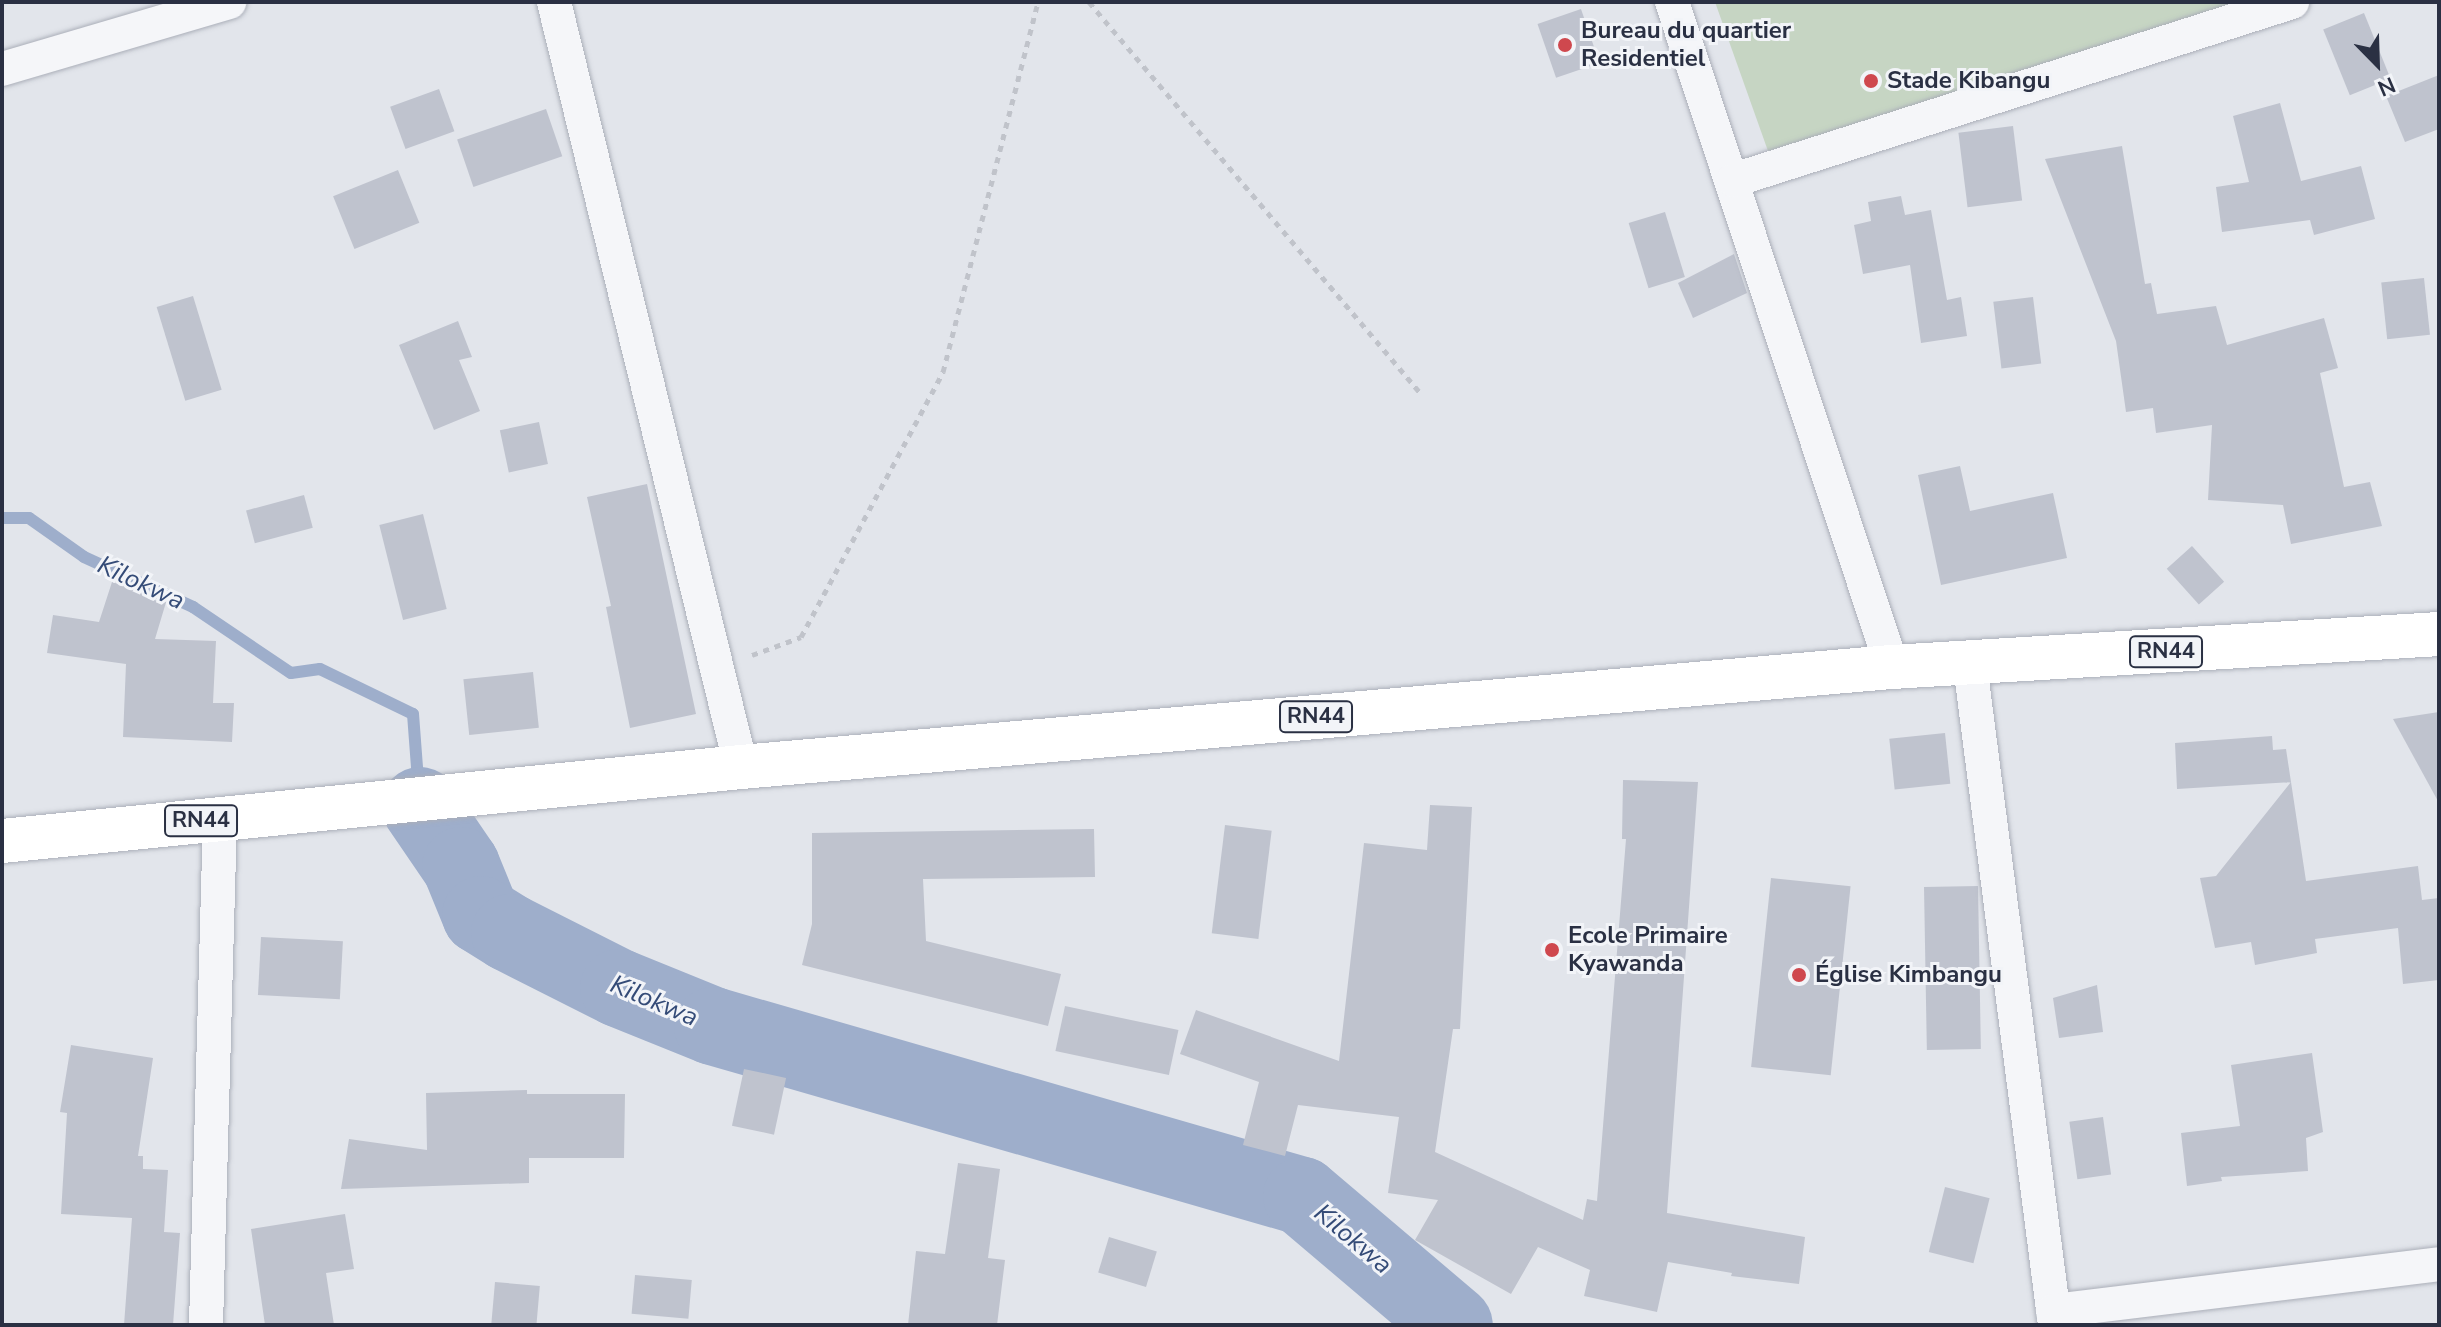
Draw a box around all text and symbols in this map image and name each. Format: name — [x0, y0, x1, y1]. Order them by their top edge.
place label: Bureau du quartier Residentiel — [1581, 17, 1791, 73]
north arrow — [2337, 24, 2417, 104]
marker: Bureau du quartier Residentiel — [1556, 36, 1574, 54]
place label: Stade Kibangu — [1887, 67, 2050, 95]
text: N — [2373, 69, 2400, 103]
marker: Stade Kibangu — [1862, 72, 1880, 90]
water label: Kilokwa — [93, 549, 189, 617]
road number: RN44 — [2128, 634, 2204, 670]
road number: RN44 — [1278, 699, 1354, 735]
road number: RN44 — [163, 803, 239, 839]
place label: Ecole Primaire Kyawanda — [1568, 922, 1728, 978]
marker: Ecole Primaire Kyawanda — [1543, 941, 1561, 959]
place label: Église Kimbangu — [1815, 961, 2002, 989]
marker: Église Kimbangu — [1790, 966, 1808, 984]
water label: Kilokwa — [605, 969, 703, 1033]
water label: Kilokwa — [1308, 1197, 1398, 1281]

